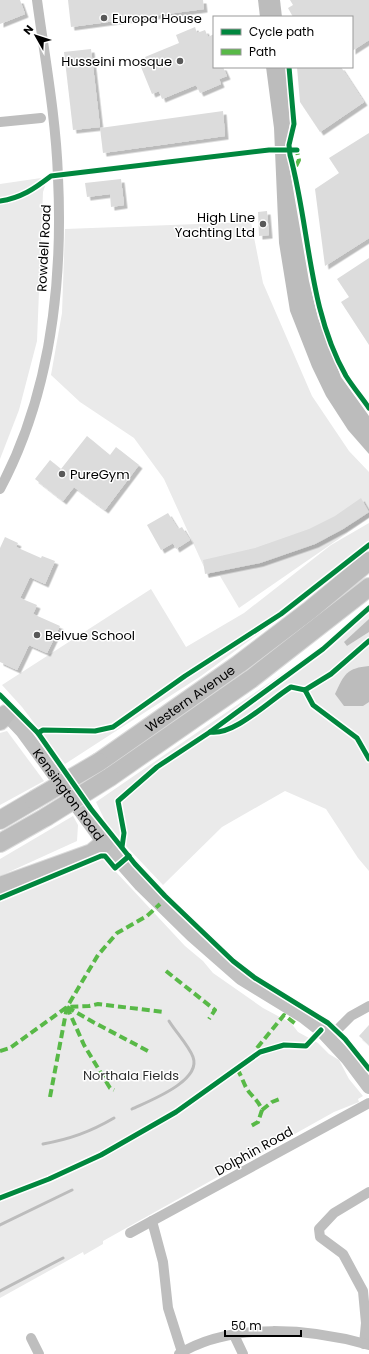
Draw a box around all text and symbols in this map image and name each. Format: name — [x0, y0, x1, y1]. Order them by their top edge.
place label: Europa House — [112, 9, 202, 28]
marker: Europa House — [99, 13, 109, 23]
north arrow — [16, 16, 56, 56]
legend — [213, 16, 353, 68]
text: N — [19, 21, 37, 38]
text: Cycle path — [249, 23, 314, 40]
text: Path — [249, 43, 276, 60]
place label: Husseini mosque — [61, 52, 172, 71]
marker: Husseini mosque — [175, 56, 185, 66]
street label: Rowdell Road — [32, 204, 56, 292]
place label: High Line Yachting Ltd — [175, 208, 255, 242]
marker: High Line Yachting Ltd — [258, 219, 268, 229]
place label: PureGym — [70, 465, 130, 484]
marker: PureGym — [57, 469, 67, 479]
place label: Belvue School — [45, 626, 135, 645]
marker: Belvue School — [32, 630, 42, 640]
street label: Western Avenue — [141, 660, 239, 736]
street label: Kensington Road — [28, 744, 109, 844]
park label: Northala Fields — [83, 1066, 179, 1085]
street label: Dolphin Road — [212, 1122, 296, 1180]
scale bar — [225, 1312, 301, 1338]
text: 50 m — [231, 1317, 262, 1334]

